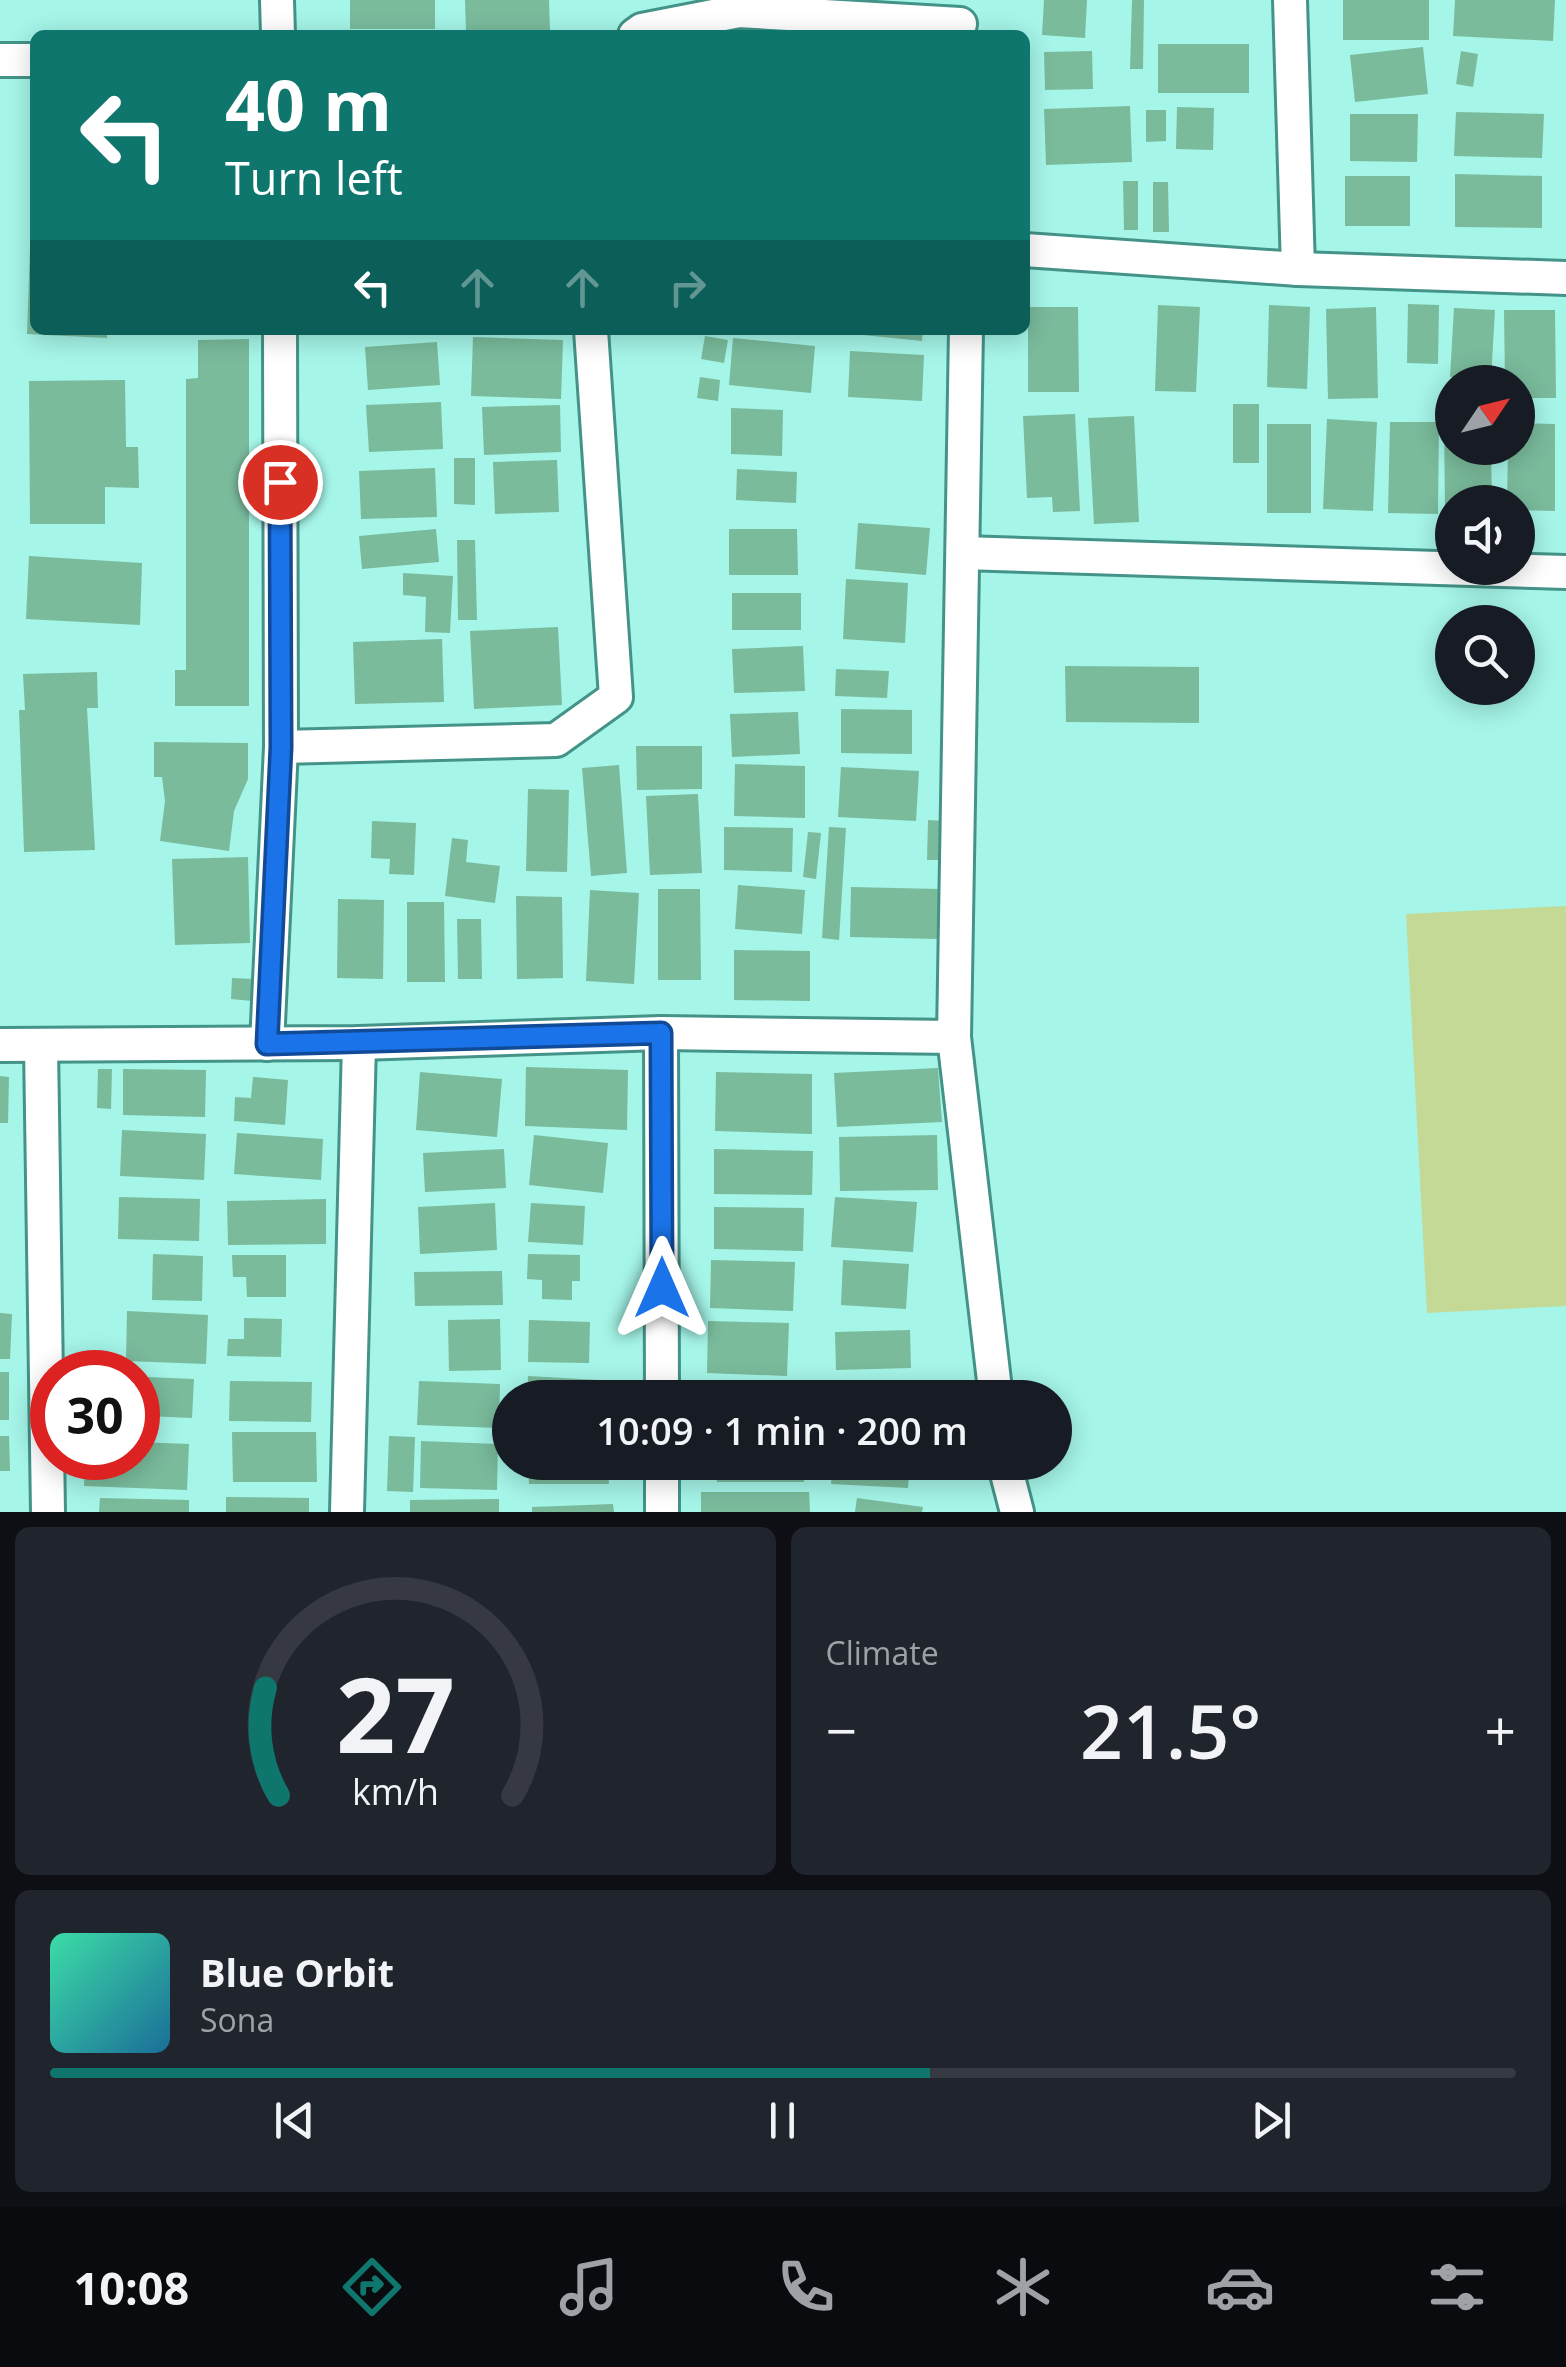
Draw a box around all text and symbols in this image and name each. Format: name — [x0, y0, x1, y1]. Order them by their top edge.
text: 40 m — [225, 56, 392, 152]
icon: left — [60, 70, 190, 200]
text: Turn left — [225, 147, 403, 208]
icon: left — [345, 260, 400, 315]
icon: ahead — [450, 260, 505, 315]
icon: ahead — [555, 260, 610, 315]
icon: right — [660, 260, 715, 315]
north arrow — [1435, 365, 1535, 465]
map controls — [1435, 365, 1535, 705]
pin — [238, 440, 323, 525]
icon: arrive — [253, 455, 308, 510]
button: sound — [1435, 485, 1535, 585]
button: search — [1435, 605, 1535, 705]
position arrow — [610, 1236, 714, 1340]
speed limit sign: 30 — [30, 1350, 160, 1480]
text: 10:09 · 1 min · 200 m — [596, 1404, 968, 1456]
text: Climate — [826, 1631, 939, 1674]
text: 27 — [336, 1642, 455, 1783]
text: 21.5° — [1080, 1679, 1261, 1781]
text: − — [826, 1692, 857, 1767]
text: + — [1485, 1692, 1516, 1767]
text: km/h — [352, 1767, 439, 1815]
text: Blue Orbit — [200, 1946, 394, 1998]
text: Sona — [200, 1998, 274, 2041]
icon: previous — [267, 2093, 322, 2148]
icon: pause — [755, 2093, 810, 2148]
icon: next — [1244, 2093, 1299, 2148]
icon: directions — [337, 2252, 407, 2322]
icon: music — [554, 2252, 624, 2322]
icon: phone — [771, 2252, 841, 2322]
icon: climate — [988, 2252, 1058, 2322]
icon: car — [1205, 2252, 1275, 2322]
icon: filters — [1422, 2252, 1492, 2322]
text: 10:08 — [74, 2257, 189, 2318]

